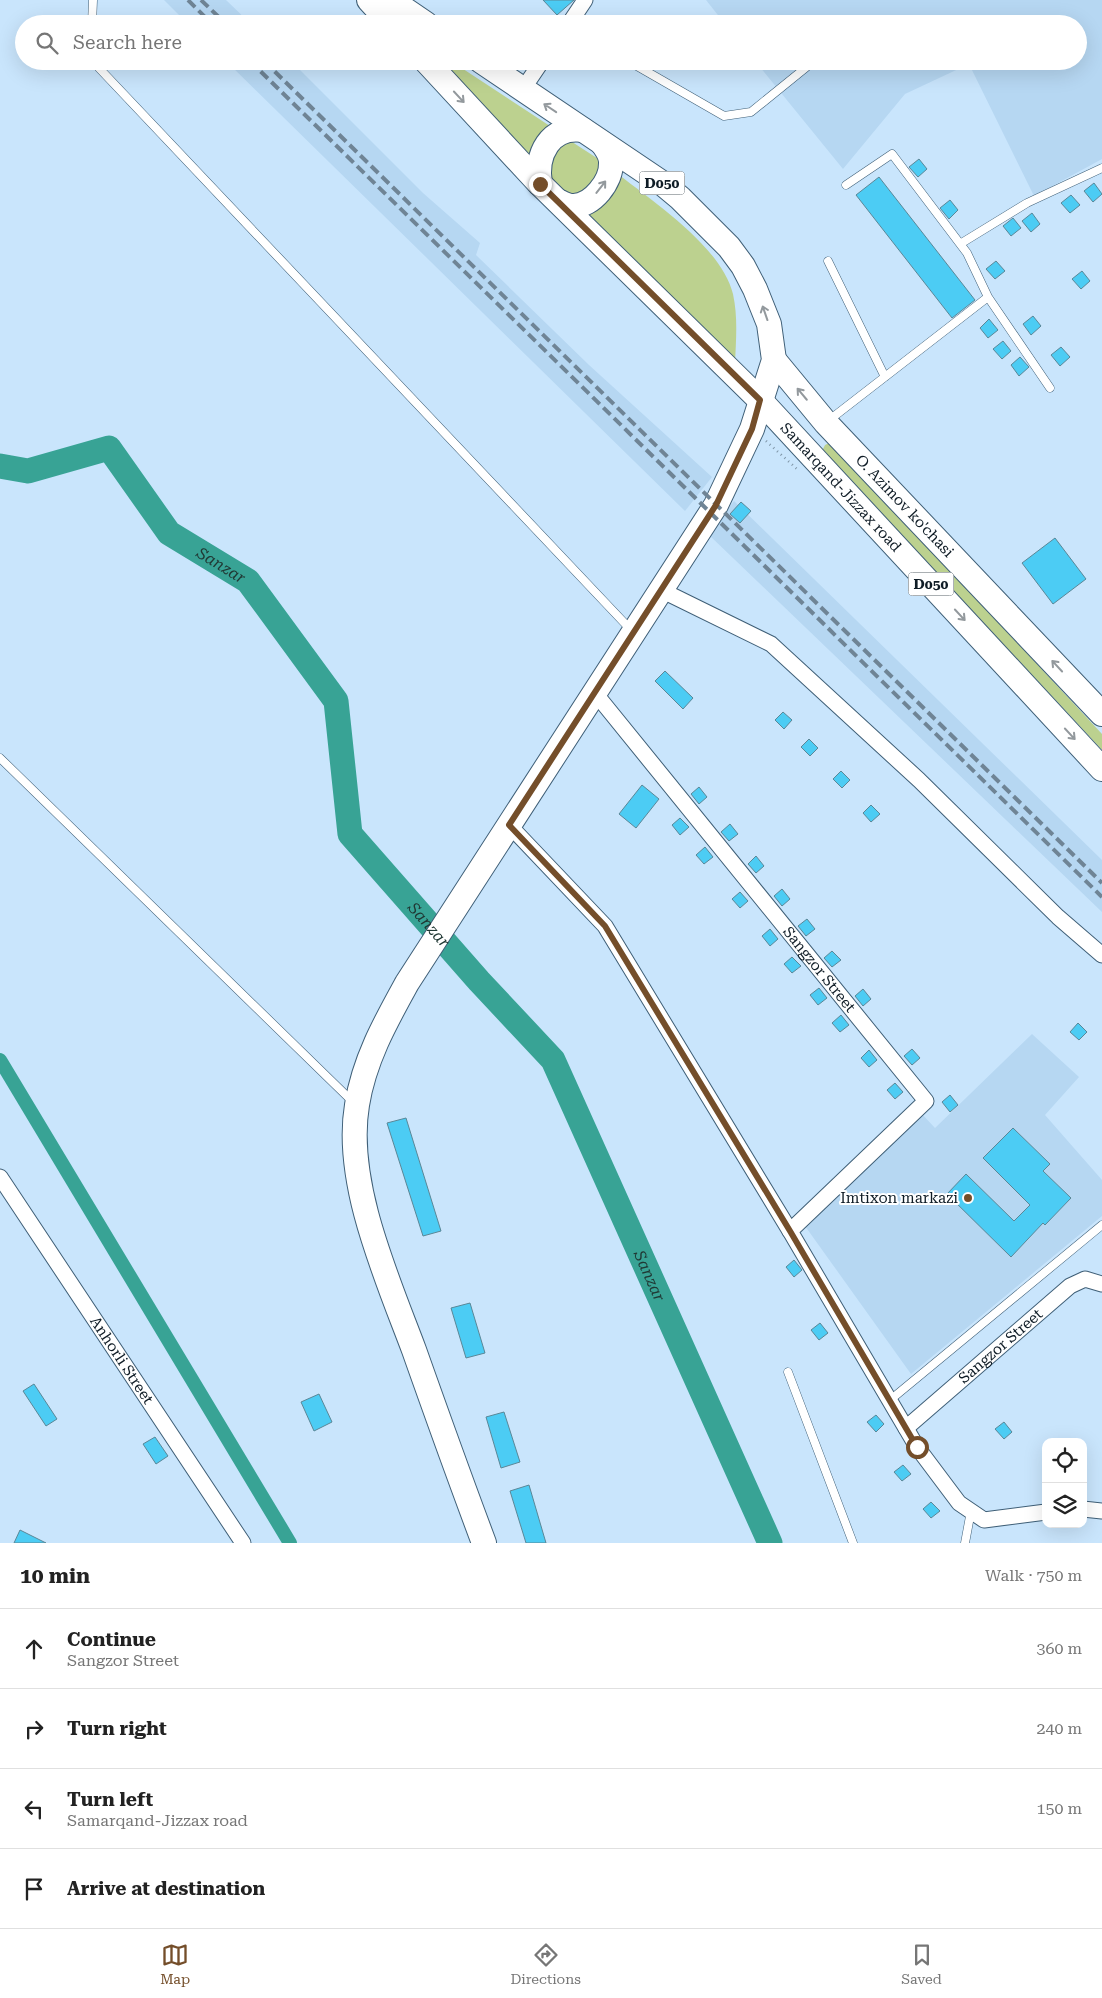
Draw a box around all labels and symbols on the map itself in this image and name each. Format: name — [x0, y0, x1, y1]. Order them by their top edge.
one-way arrow — [453, 91, 465, 103]
one-way arrow — [544, 103, 558, 113]
road number: D050 — [640, 172, 684, 194]
route end — [529, 173, 552, 196]
one-way arrow — [595, 181, 606, 194]
one-way arrow — [759, 305, 769, 321]
one-way arrow — [797, 388, 808, 401]
street label: Samarqand-Jizzax road — [777, 419, 905, 556]
street label: O. Azimov ko'chasi — [852, 451, 958, 561]
water label: Sanzar — [193, 542, 250, 587]
road number: D050 — [908, 572, 954, 596]
one-way arrow — [954, 609, 966, 622]
one-way arrow — [1051, 659, 1063, 672]
one-way arrow — [1064, 728, 1076, 741]
water label: Sanzar — [404, 897, 454, 951]
street label: Sangzor Street — [779, 923, 860, 1016]
place label: Imtixon markazi — [840, 1189, 958, 1207]
marker: Imtixon markazi — [962, 1192, 974, 1204]
water label: Sanzar — [630, 1246, 670, 1304]
street label: Sangzor Street — [955, 1305, 1046, 1387]
street label: Anhorli Street — [86, 1313, 157, 1408]
route start — [906, 1436, 929, 1459]

